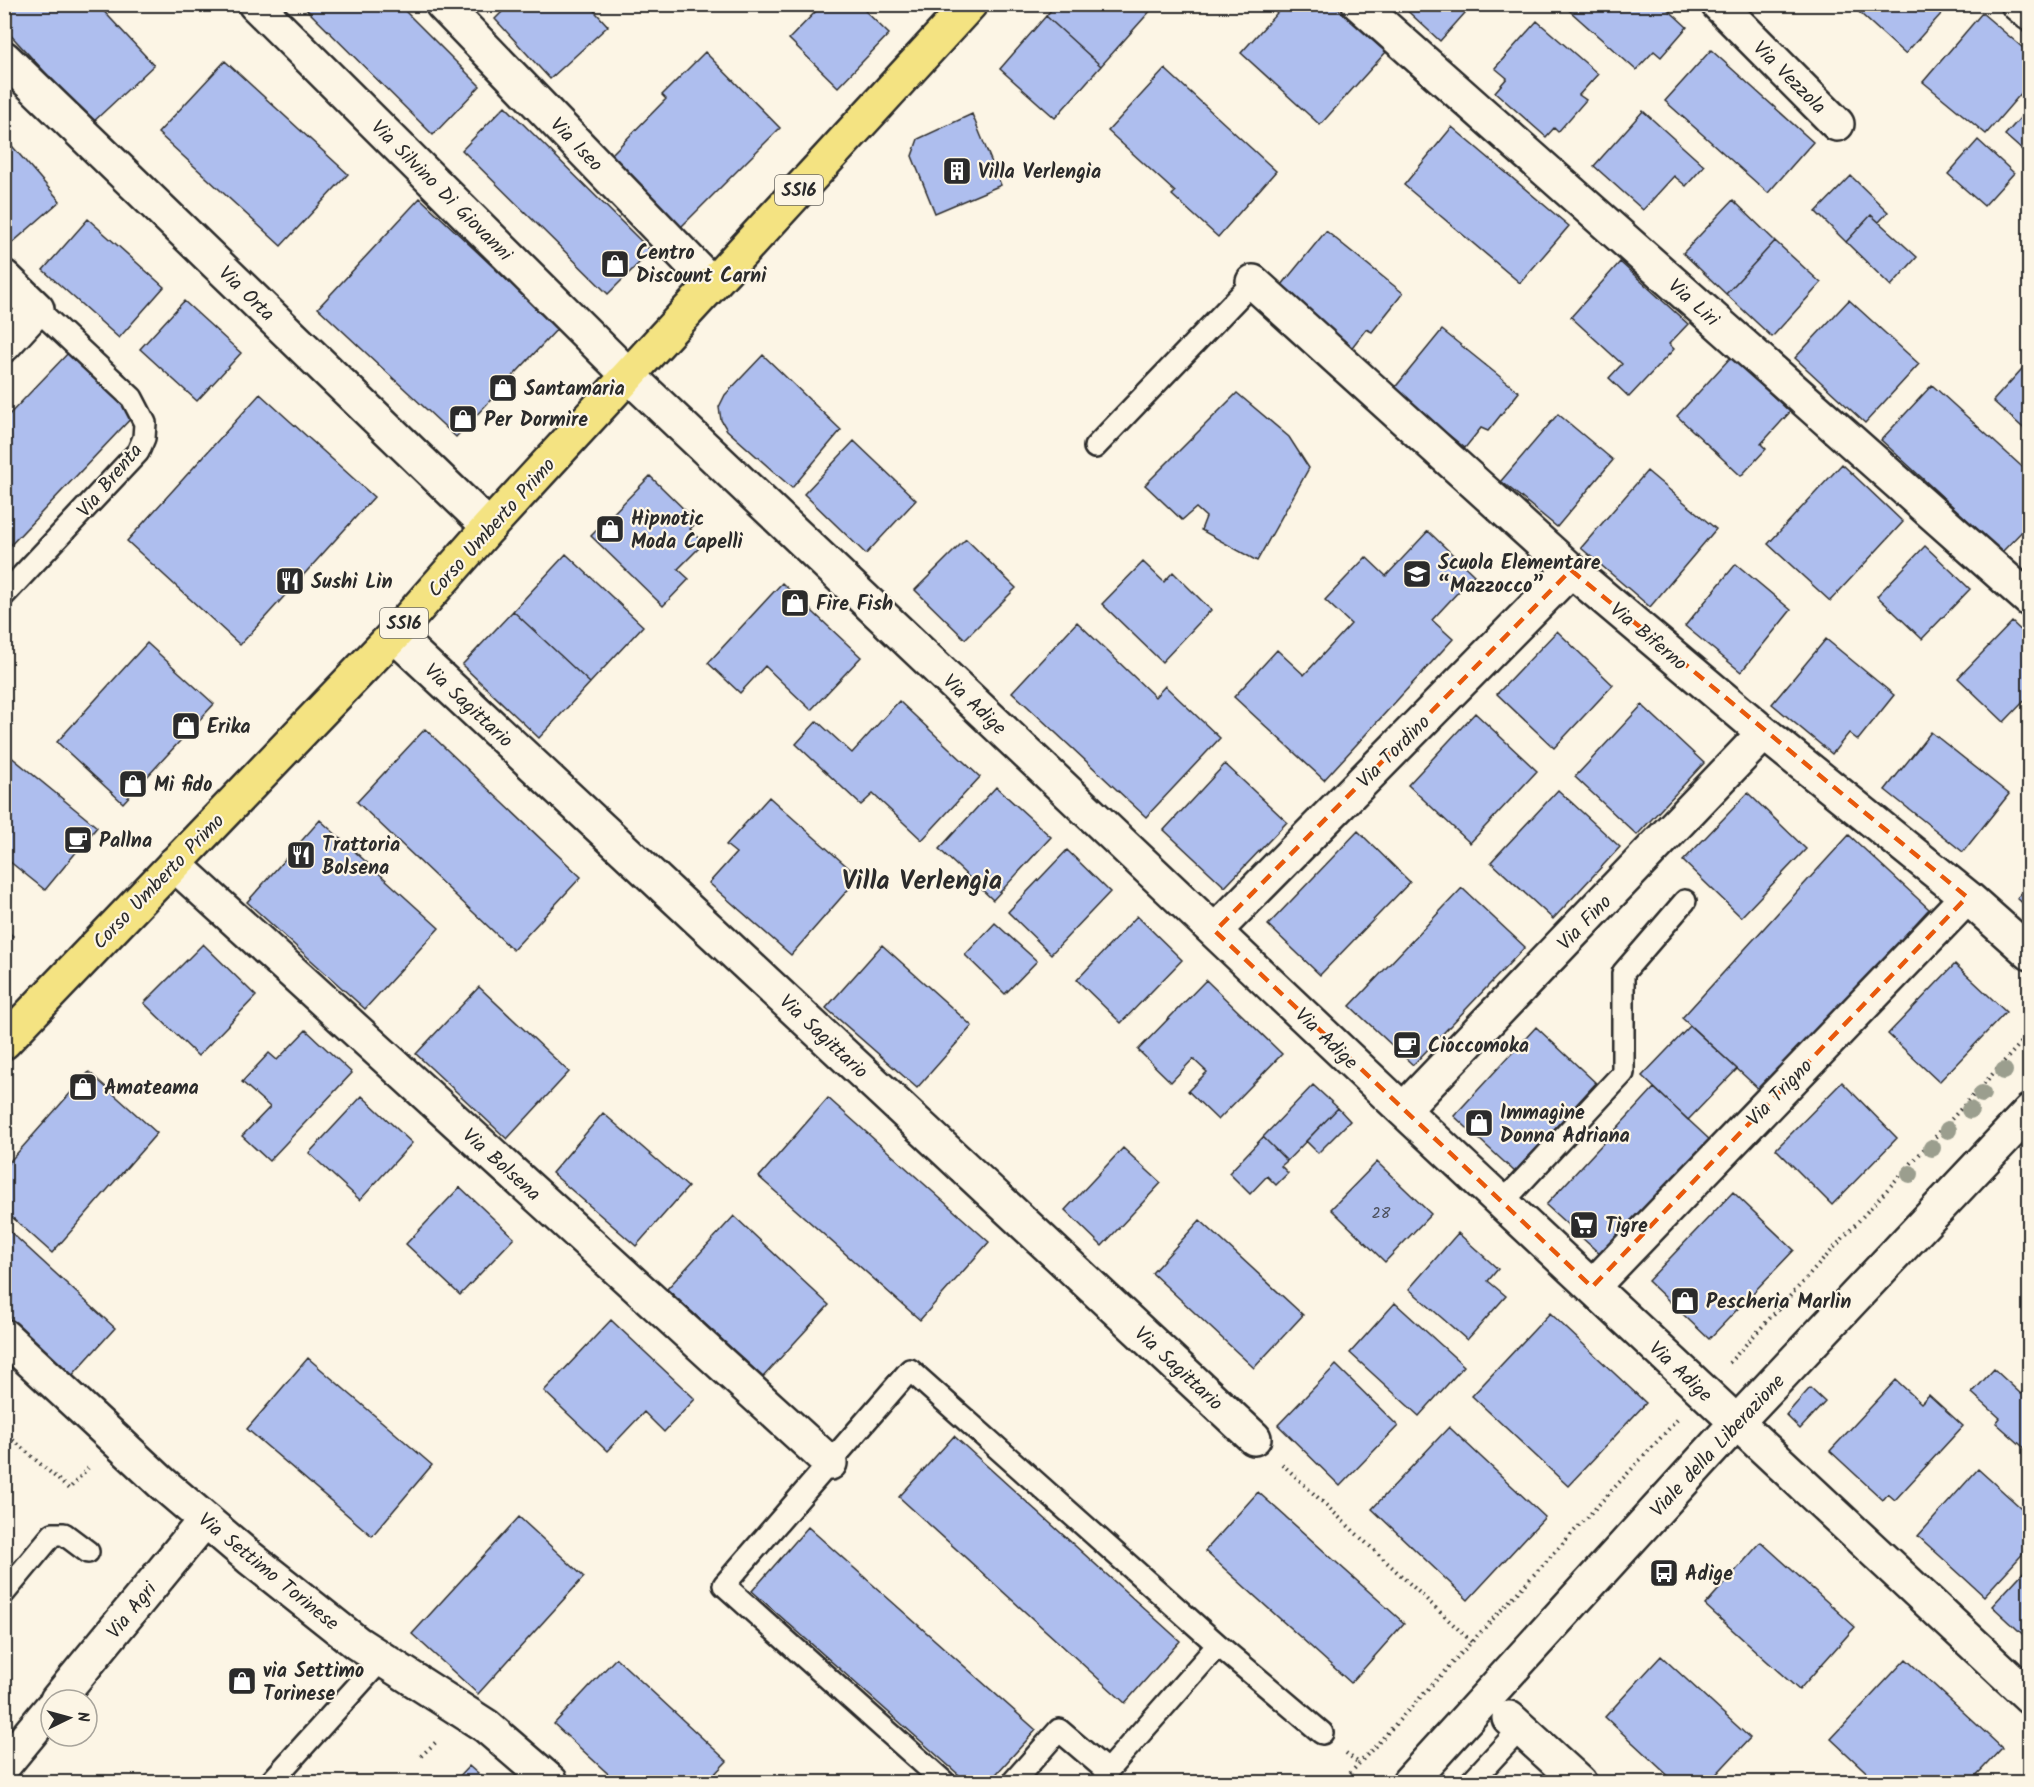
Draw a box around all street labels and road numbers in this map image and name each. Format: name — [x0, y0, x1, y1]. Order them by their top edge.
street label: Via Vezzola — [1744, 34, 1833, 123]
street label: Via Iseo — [541, 111, 610, 180]
street label: Via Silvino Di Giovanni — [362, 113, 520, 271]
road number: SS16 — [775, 175, 823, 205]
street label: Via Orta — [210, 259, 281, 330]
street label: Via Liri — [1660, 272, 1727, 336]
street label: Via Brenta — [70, 437, 151, 526]
street label: Corso Umberto Primo — [421, 451, 564, 606]
street label: Via Biferno — [1602, 595, 1694, 680]
road number: SS16 — [380, 608, 428, 638]
street label: Via Sagittario — [416, 656, 520, 756]
street label: Via Adige — [934, 667, 1013, 744]
street label: Via Tordino — [1350, 708, 1439, 797]
street label: Corso Umberto Primo — [86, 807, 233, 958]
street label: Via Fino — [1550, 888, 1620, 959]
street label: Via Sagittario — [771, 987, 875, 1087]
street label: Via Adige — [1286, 1001, 1365, 1078]
street label: Via Trigno — [1740, 1052, 1821, 1135]
street label: Via Bolsena — [454, 1121, 547, 1210]
street label: Via Sagittario — [1126, 1319, 1230, 1419]
street label: Via Adige — [1640, 1334, 1719, 1411]
street label: Viale della Liberazione — [1643, 1367, 1794, 1525]
street label: Via Settimo Torinese — [190, 1505, 345, 1640]
street label: Via Agri — [99, 1575, 166, 1647]

